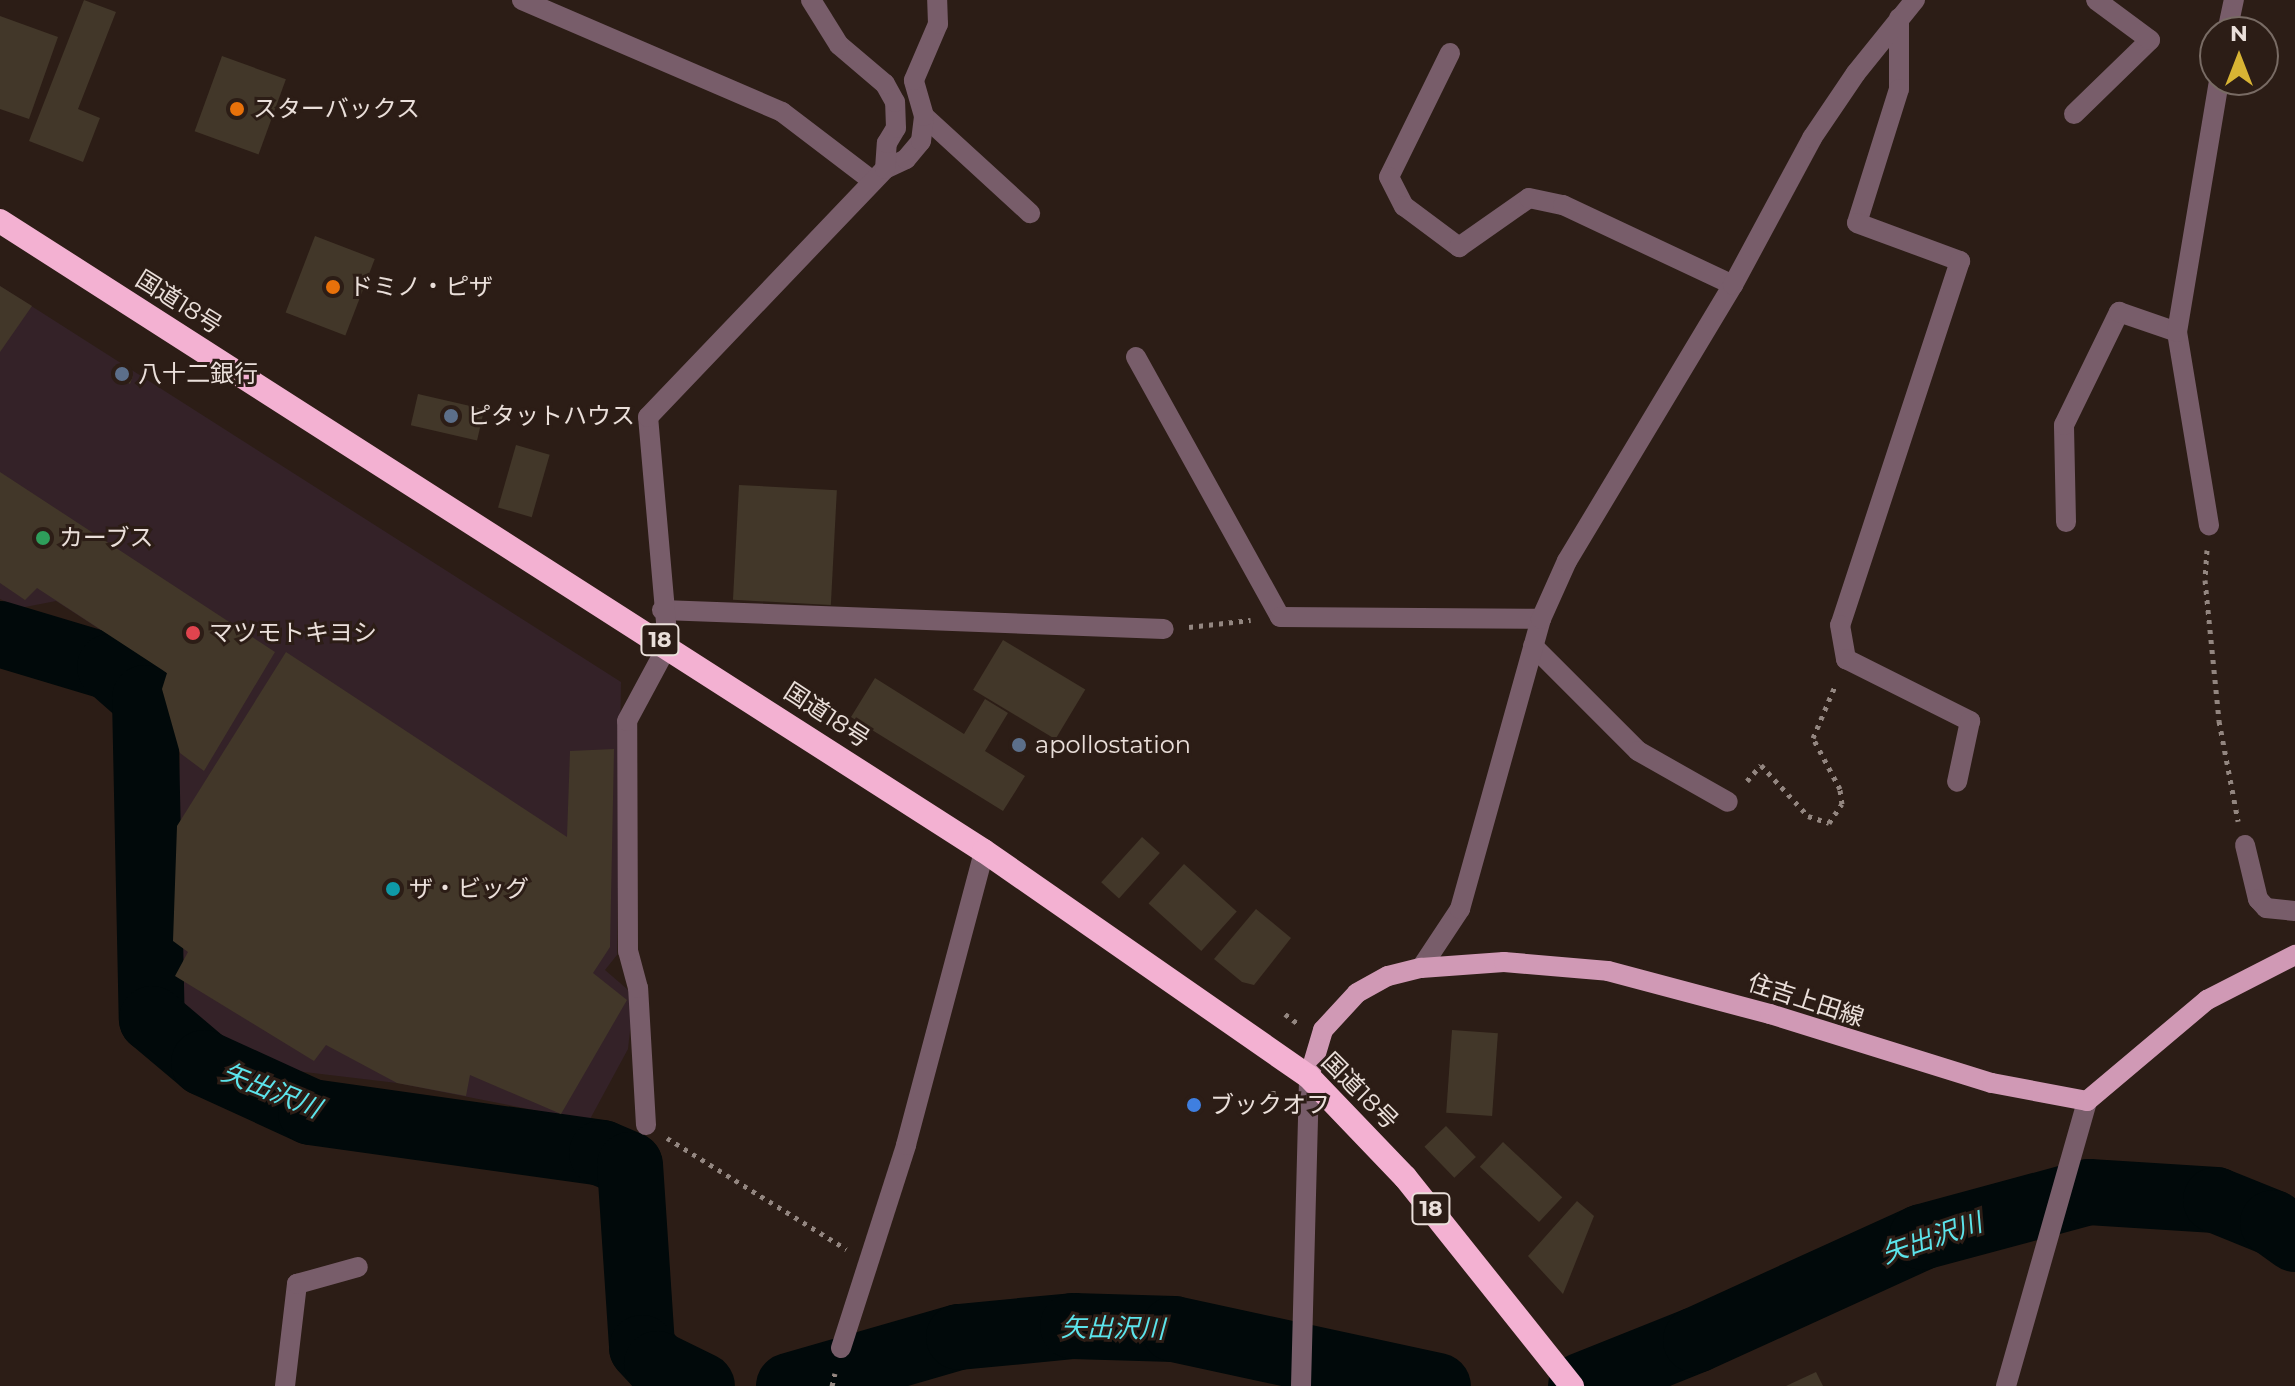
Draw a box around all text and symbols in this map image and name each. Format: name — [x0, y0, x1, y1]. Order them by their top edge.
north arrow — [2199, 16, 2279, 96]
text: N — [2230, 20, 2248, 47]
place label: スターバックス — [253, 95, 421, 123]
marker: スターバックス — [228, 100, 246, 118]
street label: 国道18号 — [131, 264, 227, 340]
place label: ドミノ・ピザ — [349, 273, 493, 301]
marker: ドミノ・ピザ — [324, 278, 342, 296]
place label: 八十二銀行 — [138, 360, 258, 388]
marker: 八十二銀行 — [113, 365, 131, 383]
place label: ピタットハウス — [467, 402, 635, 430]
marker: ピタットハウス — [442, 407, 460, 425]
place label: カーブス — [59, 524, 155, 552]
marker: カーブス — [34, 529, 52, 547]
place label: マツモトキヨシ — [209, 619, 377, 647]
road number: 18 — [640, 622, 680, 658]
marker: マツモトキヨシ — [184, 624, 202, 642]
street label: 国道18号 — [779, 677, 875, 753]
place label: apollostation — [1035, 731, 1191, 759]
marker: apollostation — [1010, 736, 1028, 754]
place label: ザ・ビッグ — [409, 875, 529, 903]
marker: ザ・ビッグ — [384, 880, 402, 898]
street label: 住吉上田線 — [1744, 968, 1868, 1032]
street label: 国道18号 — [1316, 1047, 1404, 1135]
water label: 矢出沢川 — [217, 1057, 325, 1125]
place label: ブックオフ — [1210, 1091, 1330, 1119]
marker: ブックオフ — [1185, 1096, 1203, 1114]
road number: 18 — [1411, 1191, 1451, 1227]
water label: 矢出沢川 — [1878, 1207, 1986, 1271]
water label: 矢出沢川 — [1061, 1312, 1165, 1346]

